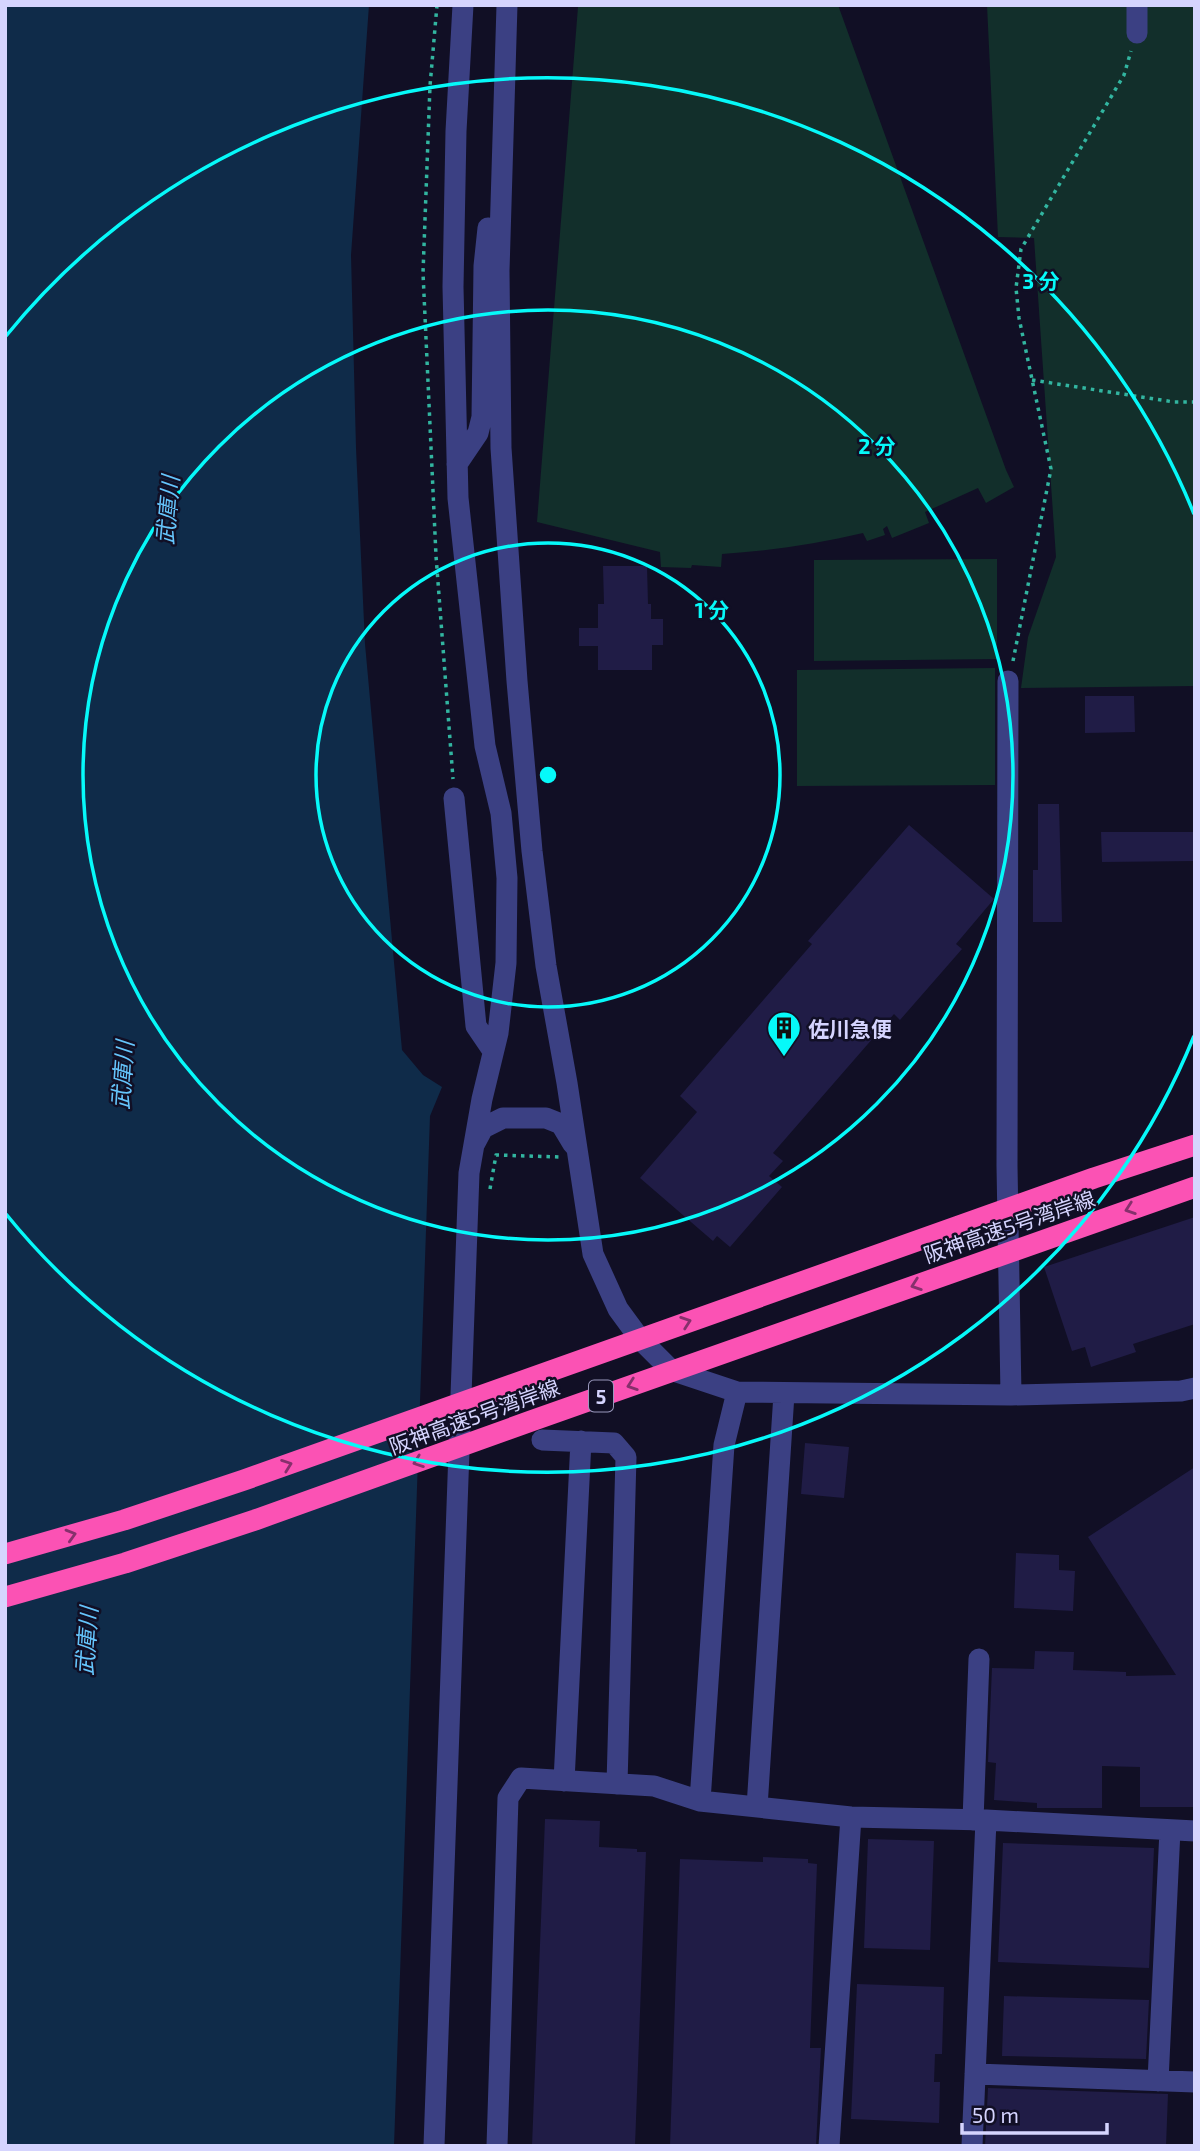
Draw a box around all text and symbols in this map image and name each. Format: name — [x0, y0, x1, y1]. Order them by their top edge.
text: 3 分 — [1022, 268, 1060, 293]
text: 2 分 — [858, 433, 896, 458]
water label: 武庫川 — [150, 471, 184, 546]
text: 1 分 — [695, 597, 729, 622]
centre of rings — [536, 763, 560, 787]
building icon: 佐川急便 — [765, 1009, 803, 1058]
place label: 佐川急便 — [808, 1016, 892, 1041]
water label: 武庫川 — [106, 1037, 139, 1110]
street label: 阪神高速5号湾岸線 — [920, 1185, 1098, 1267]
one-way arrow — [1125, 1201, 1137, 1215]
one-way arrow — [910, 1277, 922, 1291]
one-way arrow — [679, 1316, 691, 1330]
street label: 阪神高速5号湾岸線 — [385, 1374, 563, 1458]
one-way arrow — [626, 1377, 638, 1391]
road number: 5 — [589, 1380, 613, 1412]
one-way arrow — [412, 1454, 424, 1468]
one-way arrow — [281, 1459, 293, 1473]
one-way arrow — [65, 1529, 77, 1544]
water label: 武庫川 — [70, 1603, 103, 1676]
scale bar — [962, 2092, 1107, 2136]
text: 50 m — [972, 2102, 1019, 2127]

